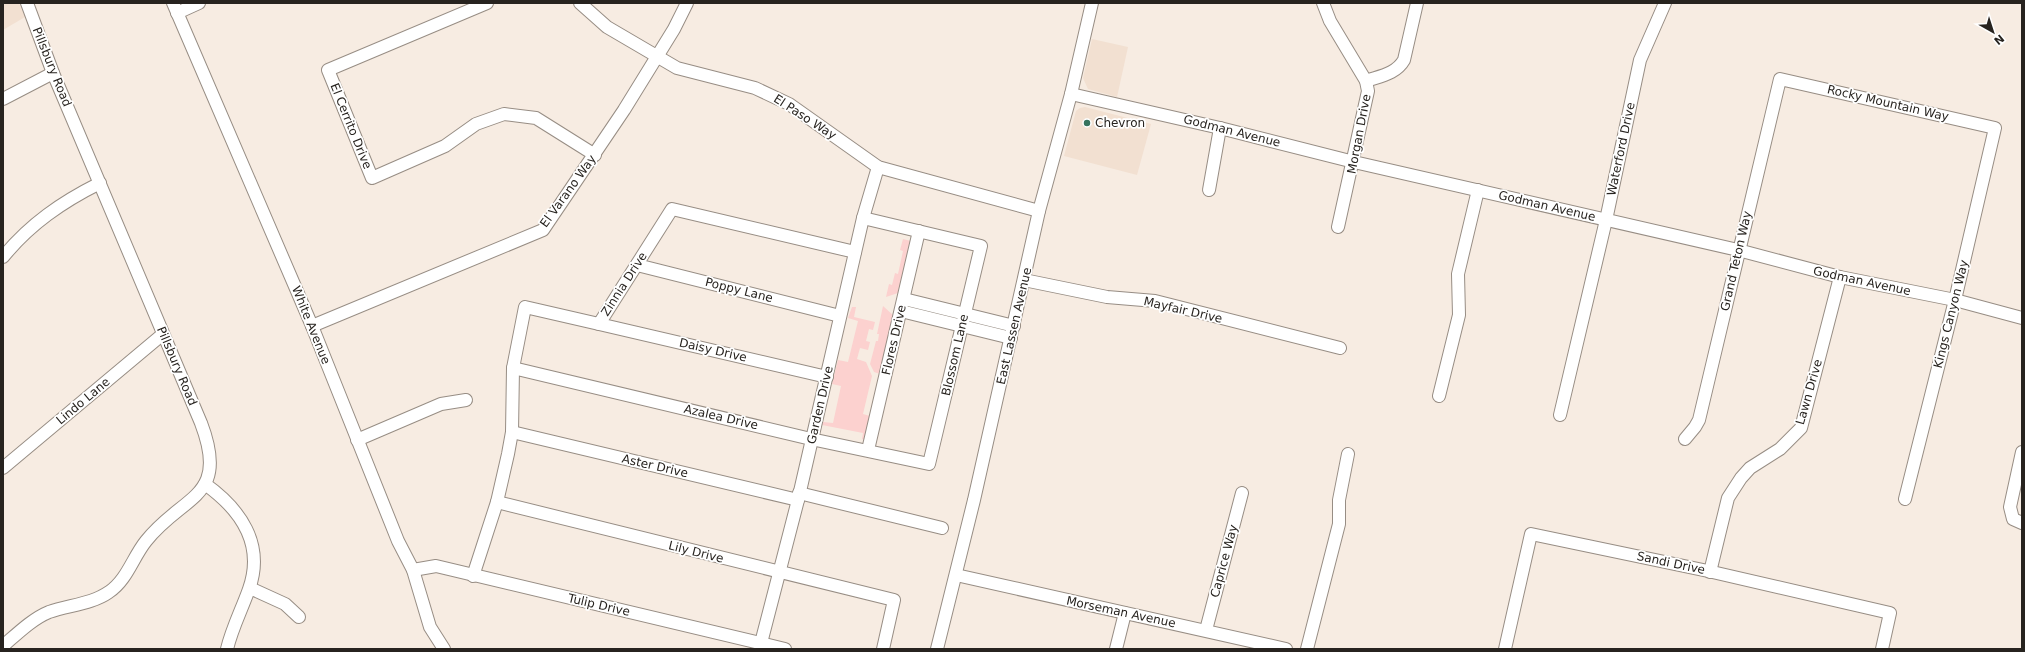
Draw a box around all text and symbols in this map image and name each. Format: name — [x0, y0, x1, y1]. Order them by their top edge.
north arrow — [1973, 12, 2013, 52]
street label: Pillsbury Road — [30, 25, 74, 109]
text: N — [1991, 31, 2007, 47]
street label: El Cerrito Drive — [327, 81, 375, 171]
street label: Rocky Mountain Way — [1826, 82, 1950, 124]
street label: El Paso Way — [771, 92, 839, 142]
street label: Morgan Drive — [1344, 93, 1374, 175]
street label: Waterford Drive — [1604, 101, 1638, 197]
street label: Godman Avenue — [1182, 112, 1282, 150]
place label: Chevron — [1095, 116, 1145, 130]
marker: Chevron — [1082, 118, 1092, 128]
street label: El Varano Way — [537, 152, 599, 230]
street label: Godman Avenue — [1497, 188, 1597, 224]
street label: Grand Teton Way — [1718, 210, 1754, 312]
street label: Zinnia Drive — [598, 249, 650, 319]
street label: Kings Canyon Way — [1931, 258, 1971, 370]
street label: Godman Avenue — [1812, 264, 1912, 298]
street label: East Lassen Avenue — [994, 266, 1034, 386]
street label: Poppy Lane — [704, 275, 774, 305]
street label: White Avenue — [289, 284, 333, 366]
street label: Mayfair Drive — [1142, 294, 1224, 326]
street label: Flores Drive — [879, 303, 909, 377]
street label: Blossom Lane — [939, 313, 971, 397]
street label: Pillsbury Road — [154, 324, 200, 408]
street label: Daisy Drive — [678, 335, 748, 365]
street label: Lawn Drive — [1793, 358, 1825, 426]
street label: Garden Drive — [804, 365, 836, 445]
street label: Lindo Lane — [53, 375, 113, 427]
street label: Azalea Drive — [683, 402, 759, 432]
street label: Aster Drive — [621, 452, 689, 480]
street label: Caprice Way — [1208, 523, 1240, 599]
street label: Lily Drive — [667, 538, 725, 566]
street label: Sandi Drive — [1636, 549, 1706, 577]
street label: Tulip Drive — [566, 591, 631, 619]
street label: Morseman Avenue — [1065, 594, 1177, 630]

